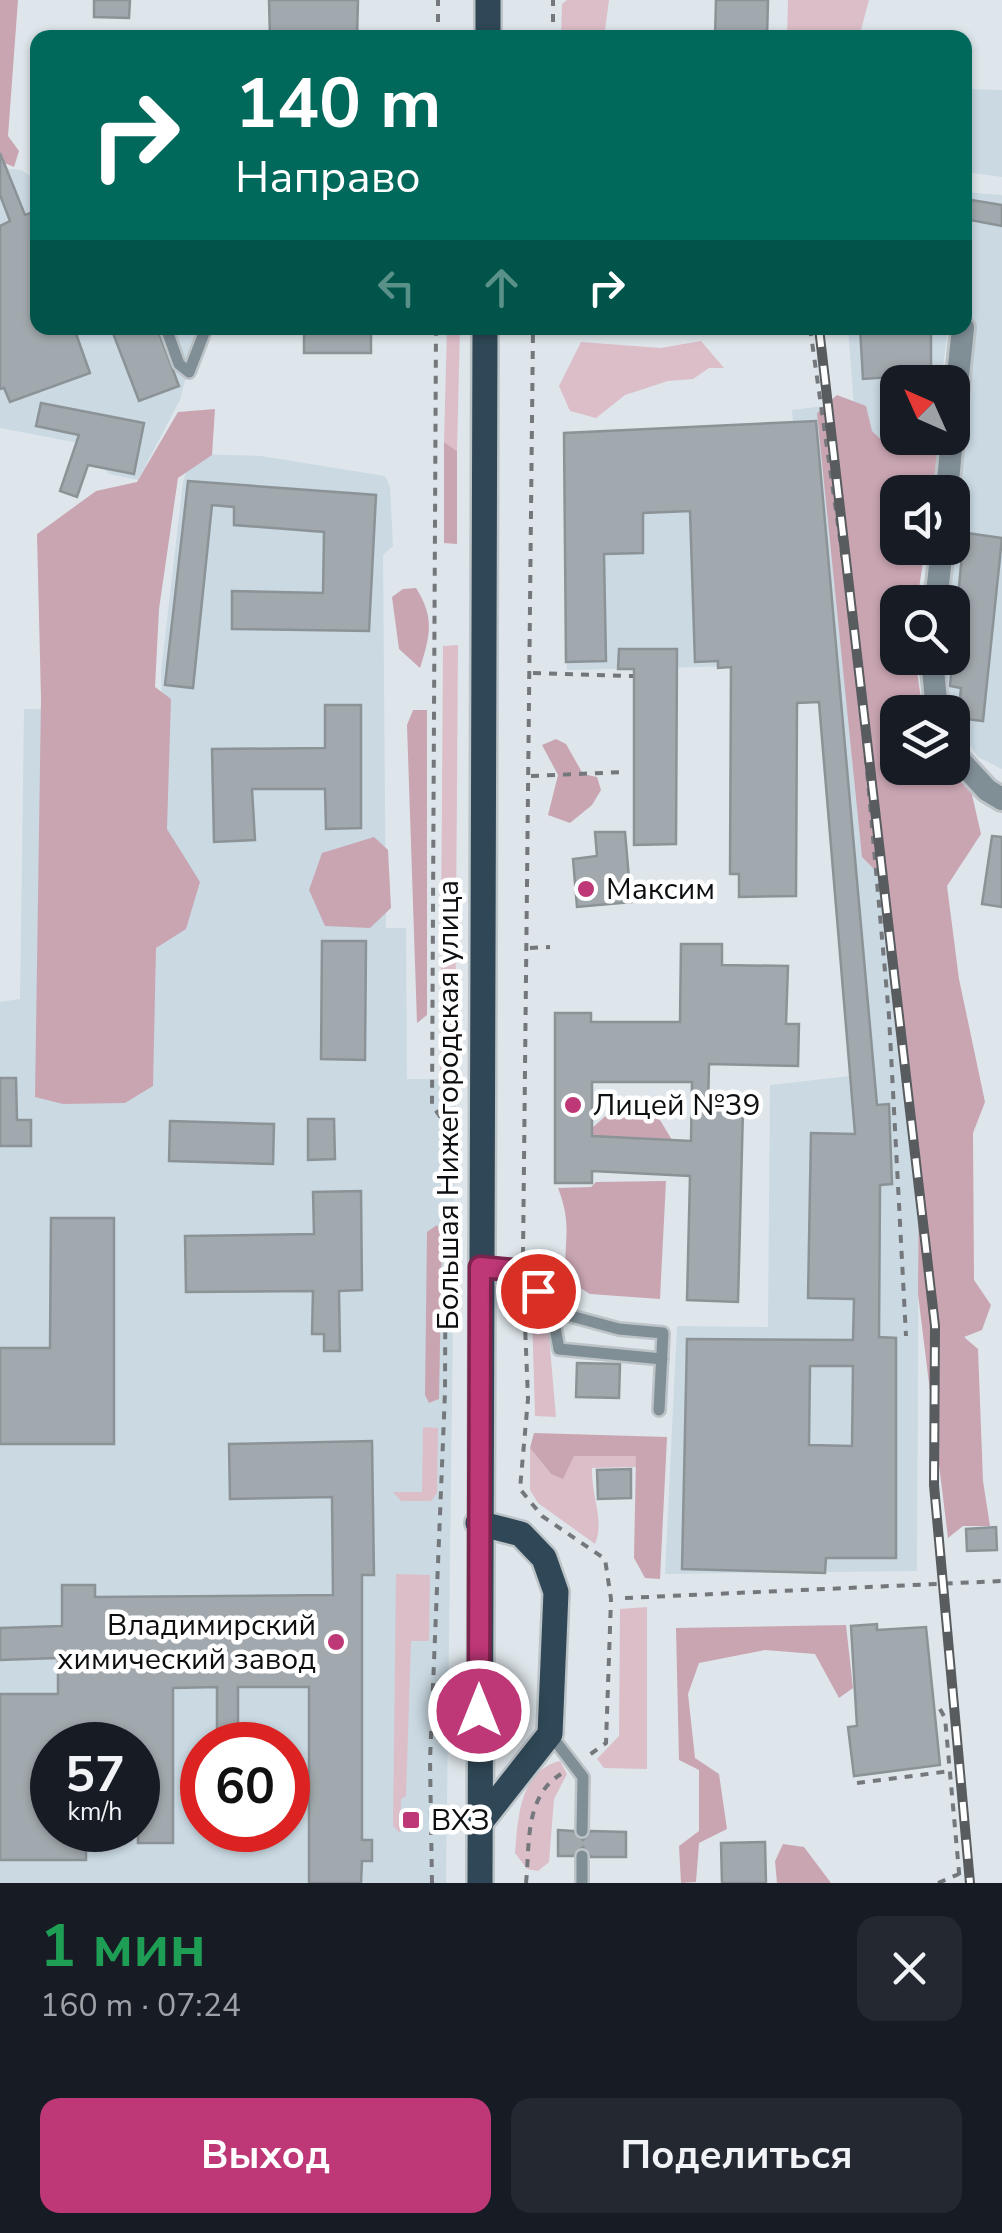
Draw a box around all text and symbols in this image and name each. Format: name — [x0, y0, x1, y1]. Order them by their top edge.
text: 140 m — [235, 56, 441, 152]
icon: right — [70, 70, 200, 200]
text: Направо — [235, 147, 421, 208]
icon: left — [369, 260, 424, 315]
icon: ahead — [474, 260, 529, 315]
icon: right — [579, 260, 634, 315]
north arrow — [880, 365, 970, 455]
map controls — [880, 365, 970, 785]
button: sound — [880, 475, 970, 565]
button: search — [880, 585, 970, 675]
button: layers — [880, 695, 970, 785]
place label: Максим — [606, 869, 715, 910]
marker: Максим — [575, 878, 597, 900]
street label: Большая Нижегородская улица — [428, 880, 469, 1330]
place label: Лицей №39 — [593, 1085, 761, 1126]
marker: Лицей №39 — [562, 1094, 584, 1116]
pin — [496, 1249, 581, 1334]
icon: arrive — [511, 1264, 566, 1319]
place label: Владимирский химический завод — [57, 1605, 316, 1680]
marker: Владимирский химический завод — [325, 1631, 347, 1653]
position arrow — [427, 1659, 531, 1763]
speed limit sign: 60 — [180, 1722, 310, 1852]
text: 57 — [65, 1740, 125, 1809]
text: km/h — [67, 1795, 123, 1829]
place label: ВХЗ — [431, 1800, 490, 1841]
marker: ВХЗ — [400, 1809, 422, 1831]
text: 1 мин — [40, 1905, 206, 1987]
button: close — [857, 1916, 962, 2021]
text: 160 m · 07:24 — [40, 1984, 241, 2027]
button: Выход — [40, 2098, 491, 2213]
button: Поделиться — [511, 2098, 962, 2213]

